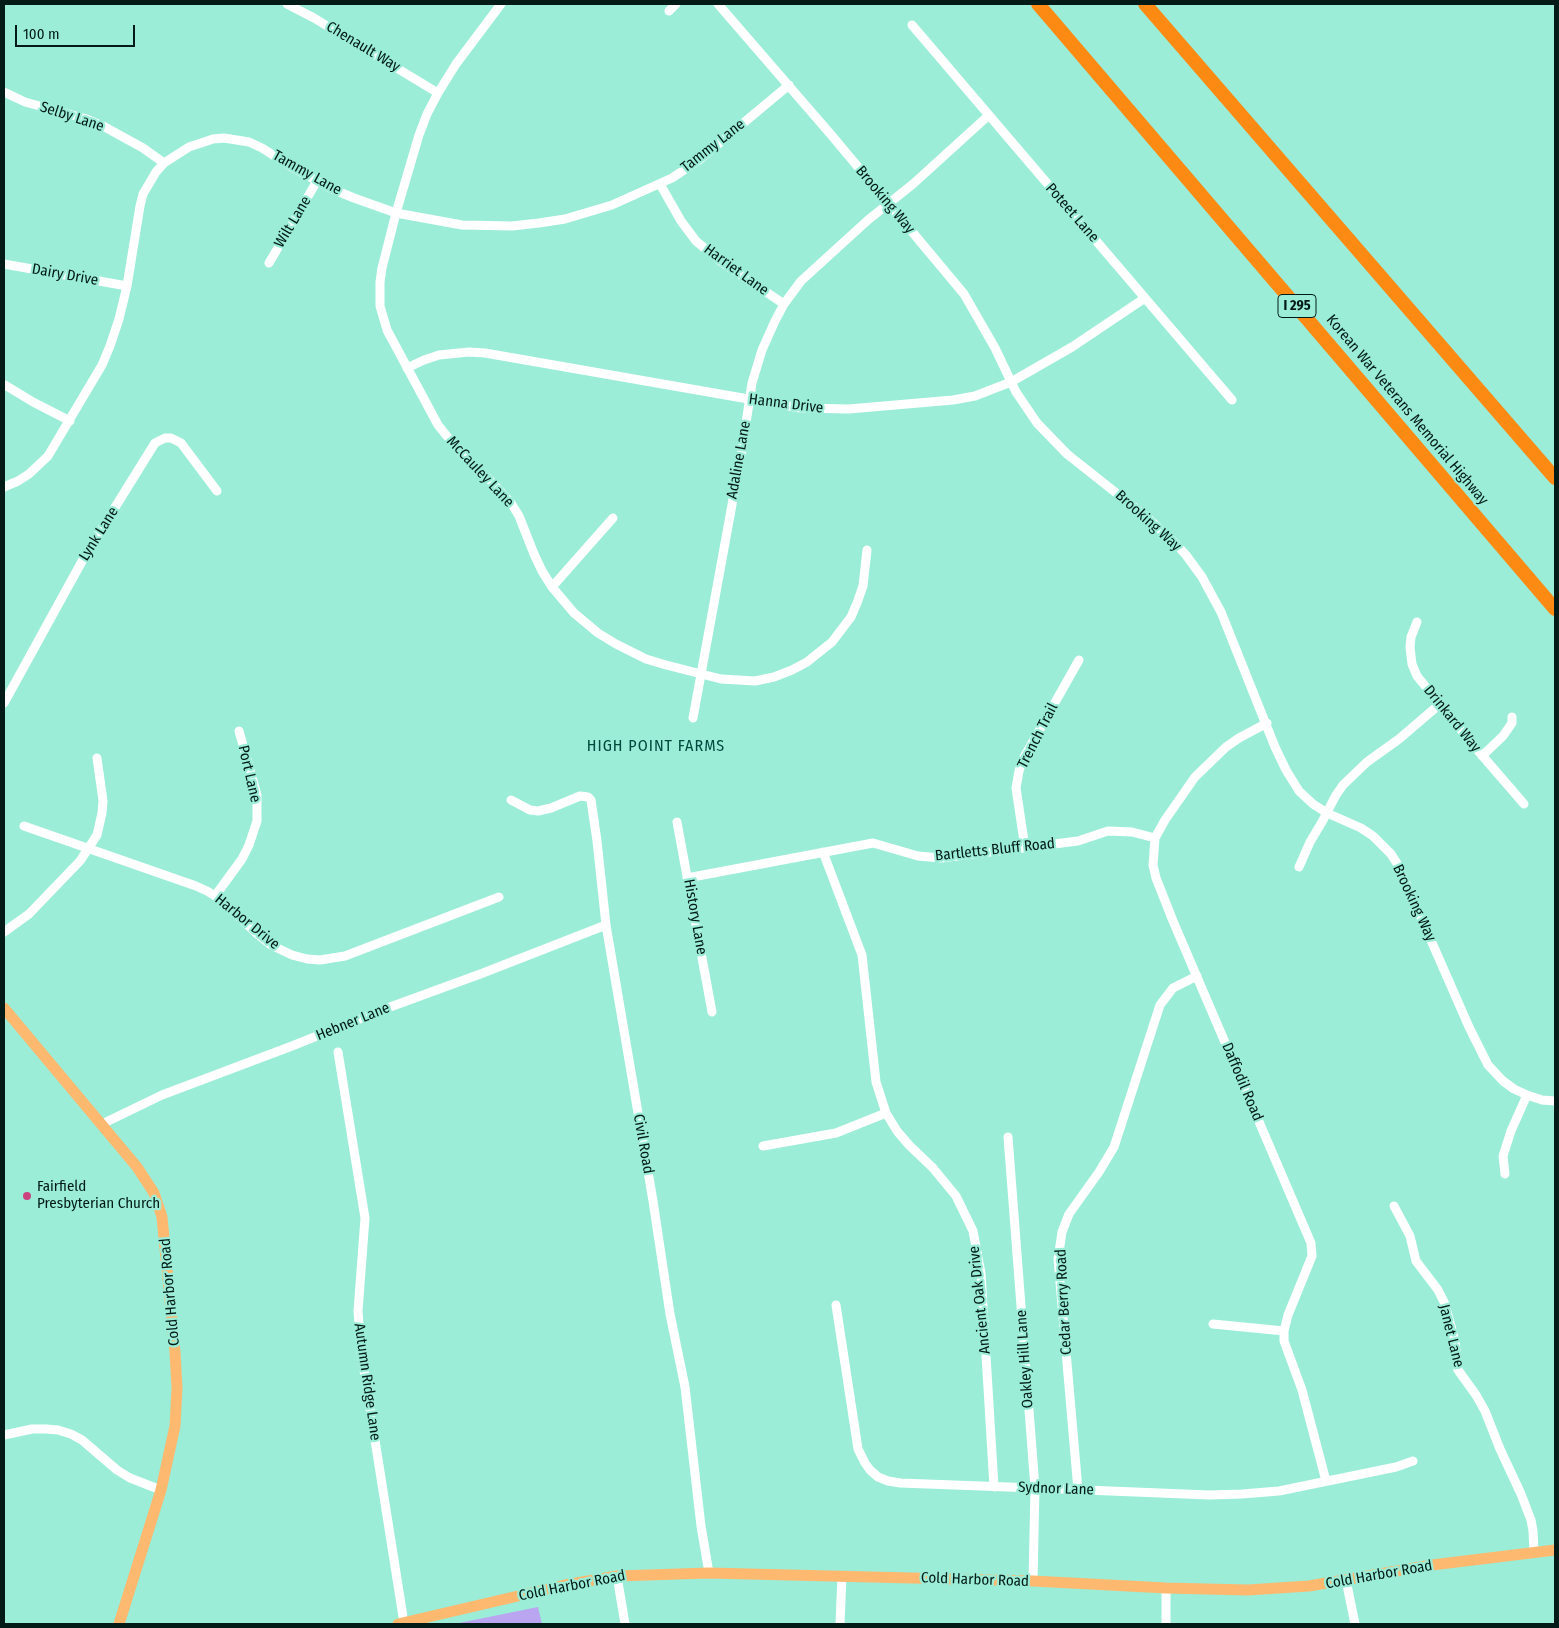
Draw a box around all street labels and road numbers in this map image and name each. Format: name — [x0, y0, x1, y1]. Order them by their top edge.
street label: Chenault Way — [323, 18, 403, 76]
street label: Selby Lane — [38, 98, 106, 136]
street label: Tammy Lane — [678, 116, 748, 176]
street label: Tammy Lane — [269, 147, 345, 199]
street label: Brooking Way — [852, 163, 918, 237]
street label: Poteet Lane — [1041, 180, 1103, 246]
street label: Wilt Lane — [271, 193, 315, 251]
street label: Harriet Lane — [700, 240, 772, 300]
street label: Dairy Drive — [30, 260, 100, 290]
road number: I 295 — [1278, 294, 1316, 318]
street label: Korean War Veterans Memorial Highway — [1322, 311, 1492, 509]
street label: Hanna Drive — [748, 391, 824, 417]
street label: Adaline Lane — [723, 420, 755, 500]
street label: McCauley Lane — [443, 433, 517, 511]
street label: Brooking Way — [1111, 487, 1185, 555]
street label: Lynk Lane — [75, 504, 123, 564]
street label: Drinkard Way — [1420, 682, 1484, 756]
street label: Trench Trail — [1014, 700, 1062, 772]
street label: Port Lane — [234, 744, 264, 804]
street label: Bartletts Bluff Road — [934, 835, 1056, 865]
street label: Brooking Way — [1388, 862, 1440, 944]
street label: History Lane — [679, 878, 711, 956]
street label: Harbor Drive — [211, 890, 283, 954]
street label: Hebner Lane — [314, 999, 392, 1045]
street label: Daffodil Road — [1217, 1040, 1267, 1124]
street label: Civil Road — [629, 1113, 657, 1175]
street label: Cold Harbor Road — [156, 1237, 184, 1347]
street label: Ancient Oak Drive — [965, 1245, 995, 1355]
street label: Cedar Berry Road — [1052, 1248, 1076, 1356]
street label: Janet Lane — [1434, 1303, 1468, 1369]
street label: Oakley Hill Lane — [1013, 1309, 1037, 1409]
street label: Autumn Ridge Lane — [350, 1322, 384, 1442]
street label: Sydnor Lane — [1018, 1479, 1094, 1499]
street label: Cold Harbor Road — [1324, 1557, 1434, 1593]
street label: Cold Harbor Road — [517, 1567, 627, 1605]
street label: Cold Harbor Road — [921, 1569, 1029, 1591]

